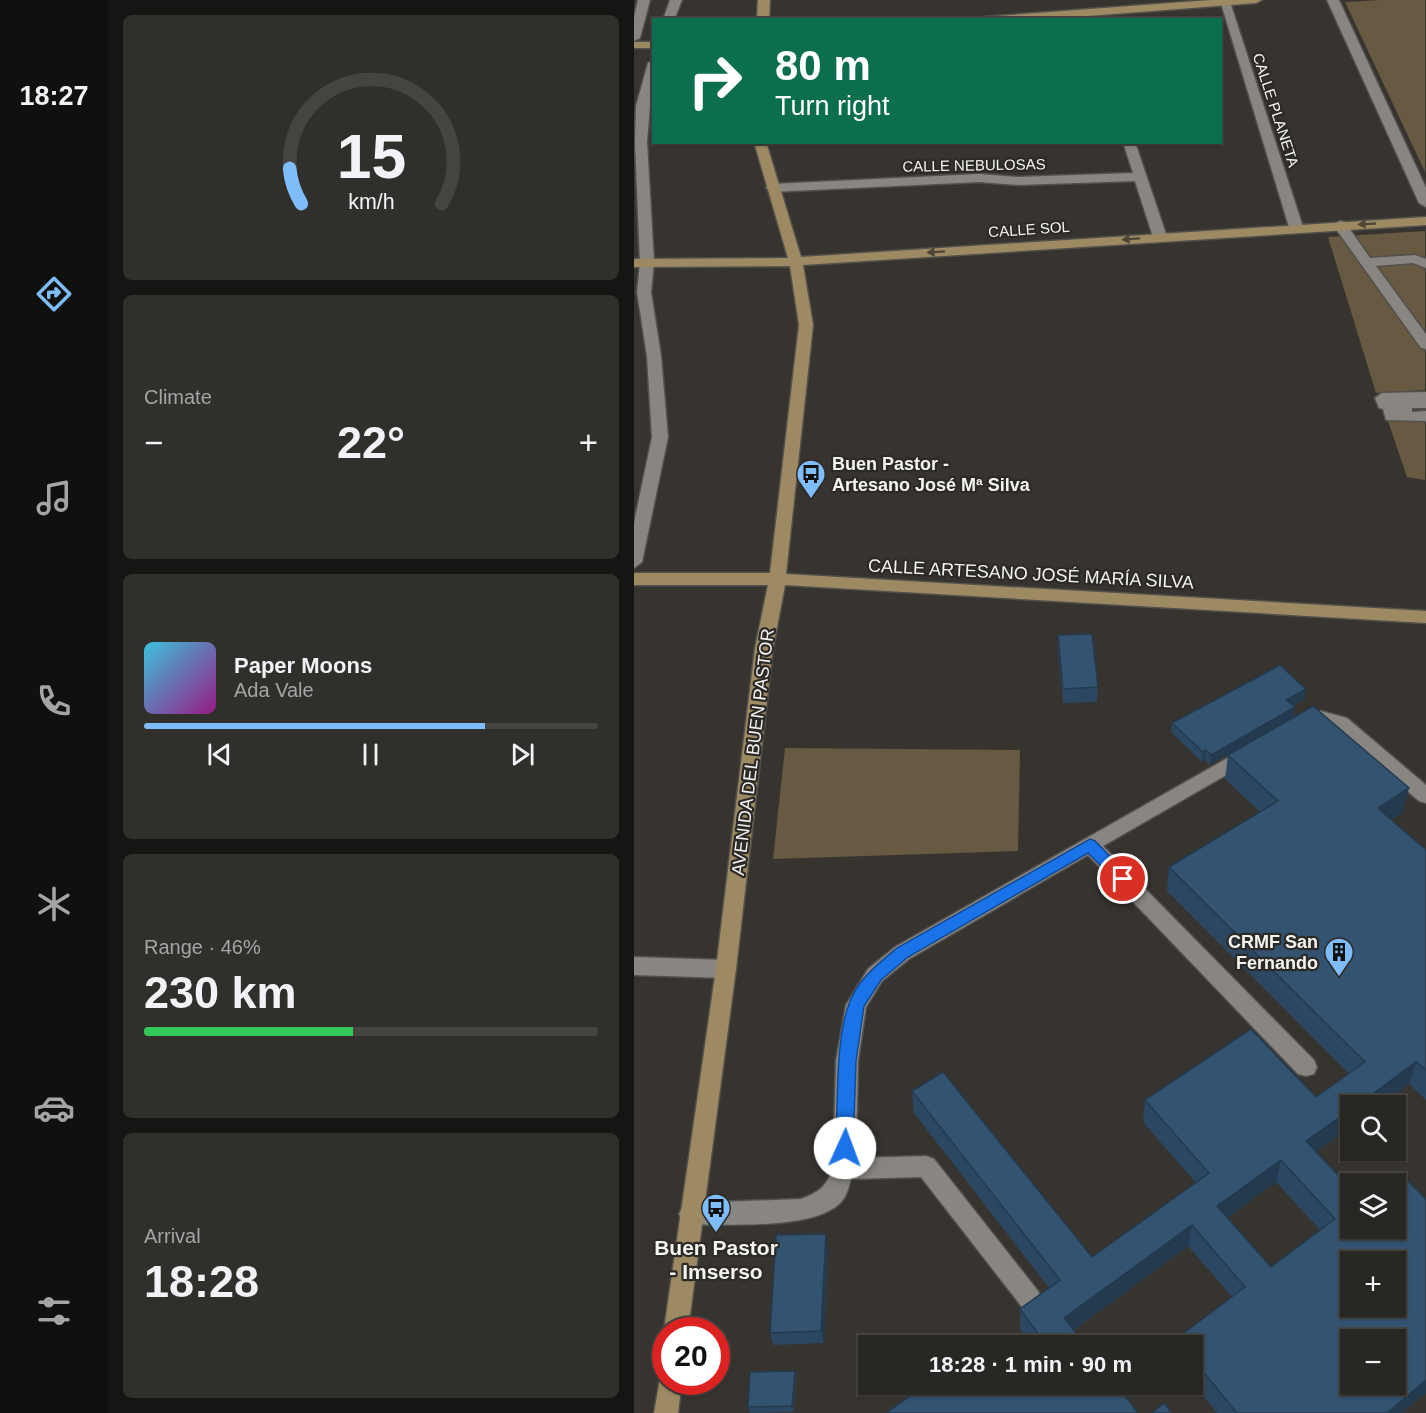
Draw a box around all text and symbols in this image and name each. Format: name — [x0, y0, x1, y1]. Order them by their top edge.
icon: right — [676, 42, 754, 120]
text: 80 m — [775, 42, 871, 89]
street label: CALLE PLANETA — [1250, 51, 1302, 169]
text: 18:27 — [19, 81, 89, 111]
text: Turn right — [775, 91, 890, 121]
text: 15 — [336, 122, 406, 191]
street label: CALLE NEBULOSAS — [902, 155, 1046, 175]
text: km/h — [348, 191, 394, 215]
street label: CALLE SOL — [988, 218, 1070, 240]
one-way arrow — [1358, 219, 1377, 228]
one-way arrow — [1121, 234, 1140, 243]
one-way arrow — [926, 247, 945, 257]
icon: directions — [33, 273, 75, 315]
text: Climate — [144, 386, 212, 408]
text: 22° — [337, 417, 405, 468]
text: − — [144, 424, 163, 461]
text: + — [579, 424, 598, 461]
place label: Buen Pastor - Artesano José Mª Silva — [832, 454, 1031, 495]
bus stop icon: Buen Pastor - Artesano José Mª Silva — [795, 458, 827, 500]
icon: music — [33, 477, 75, 519]
street label: CALLE ARTESANO JOSÉ MARÍA SILVA — [868, 555, 1194, 593]
street label: AVENIDA DEL BUEN PASTOR — [728, 628, 778, 876]
text: Paper Moons — [234, 653, 372, 678]
text: Ada Vale — [234, 679, 314, 701]
icon: phone — [33, 680, 75, 722]
icon: previous — [203, 738, 236, 771]
icon: pause — [354, 738, 387, 771]
icon: next — [506, 738, 539, 771]
pin — [1097, 853, 1148, 904]
icon: arrive — [1106, 862, 1139, 895]
icon: climate — [33, 883, 75, 925]
place label: CRMF San Fernando — [1228, 932, 1318, 973]
text: Range · 46% — [144, 936, 261, 958]
building icon: CRMF San Fernando — [1323, 936, 1355, 978]
text: 230 km — [144, 967, 297, 1018]
icon: car — [33, 1087, 75, 1129]
map controls — [1340, 1095, 1406, 1395]
button: search — [1340, 1095, 1406, 1161]
position arrow — [813, 1116, 877, 1180]
button: layers — [1340, 1173, 1406, 1239]
bus stop icon: Buen Pastor - Imserso — [700, 1192, 732, 1234]
text: Arrival — [144, 1225, 201, 1247]
place label: Buen Pastor - Imserso — [654, 1236, 778, 1283]
button: + — [1340, 1251, 1406, 1317]
text: 18:28 — [144, 1256, 259, 1307]
icon: filters — [33, 1290, 75, 1332]
speed limit sign: 20 — [652, 1317, 730, 1395]
button: − — [1340, 1329, 1406, 1395]
text: 18:28 · 1 min · 90 m — [929, 1352, 1132, 1377]

